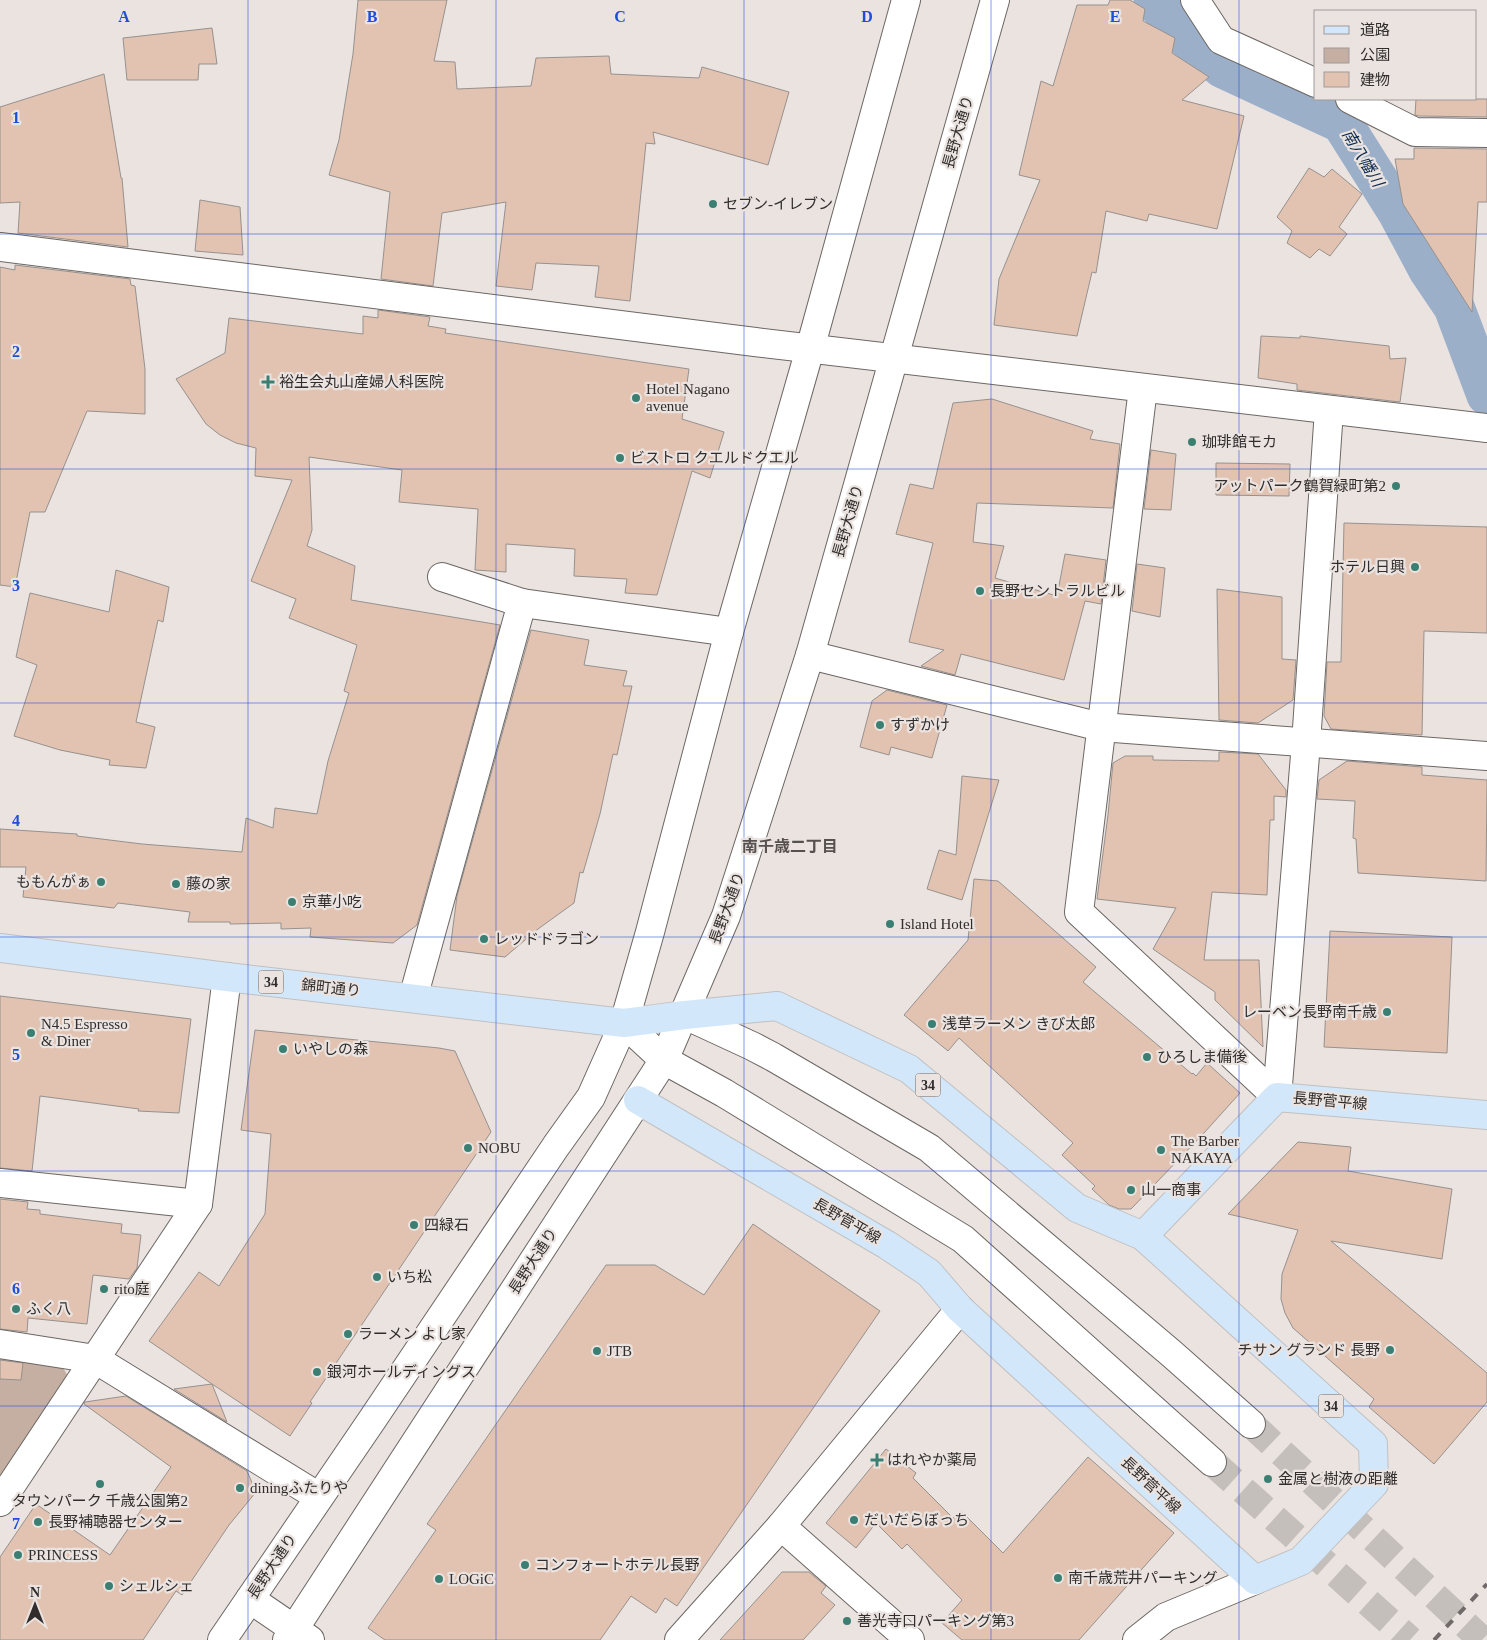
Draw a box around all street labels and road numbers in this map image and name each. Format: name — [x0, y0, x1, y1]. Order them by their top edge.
street label: 長野大通り — [940, 94, 976, 170]
street label: 長野大通り — [830, 483, 866, 559]
street label: 長野大通り — [707, 870, 747, 946]
road number: 34 — [258, 970, 284, 994]
street label: 錦町通り — [300, 976, 362, 999]
road number: 34 — [916, 1074, 940, 1096]
street label: 長野菅平線 — [1292, 1090, 1368, 1112]
street label: 長野菅平線 — [811, 1195, 883, 1247]
street label: 長野大通り — [506, 1225, 560, 1297]
road number: 34 — [1318, 1394, 1344, 1418]
street label: 長野菅平線 — [1118, 1454, 1184, 1516]
street label: 長野大通り — [244, 1530, 300, 1602]

